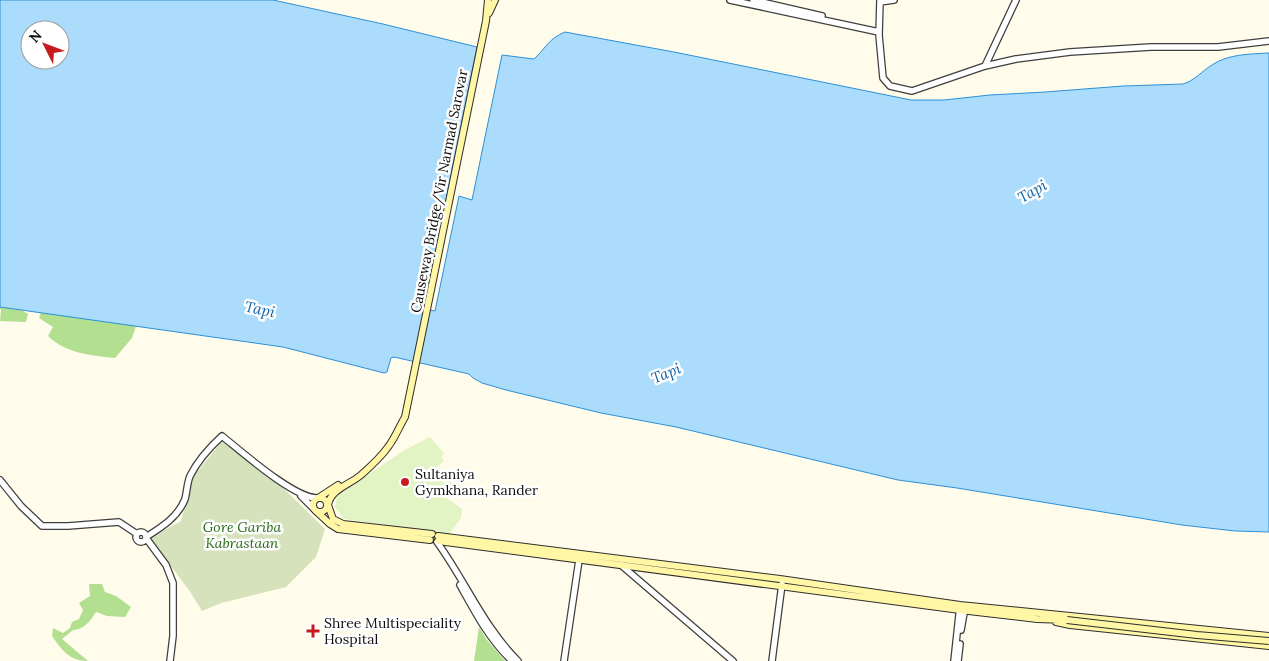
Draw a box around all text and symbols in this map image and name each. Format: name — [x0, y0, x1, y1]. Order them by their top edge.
north arrow — [20, 20, 70, 70]
text: N — [25, 26, 46, 46]
street label: Causeway Bridge/Vir Narmad Sarovar — [407, 68, 471, 314]
water label: Tapi — [1014, 175, 1050, 207]
water label: Tapi — [243, 297, 277, 321]
water label: Tapi — [648, 358, 684, 387]
place label: Sultaniya Gymkhana, Rander — [415, 465, 538, 499]
marker: Sultaniya Gymkhana, Rander — [399, 476, 411, 488]
park label: Gore Gariba Kabrastaan — [203, 518, 282, 552]
place label: Shree Multispeciality Hospital — [324, 614, 462, 648]
marker: Shree Multispeciality Hospital — [306, 624, 320, 638]

